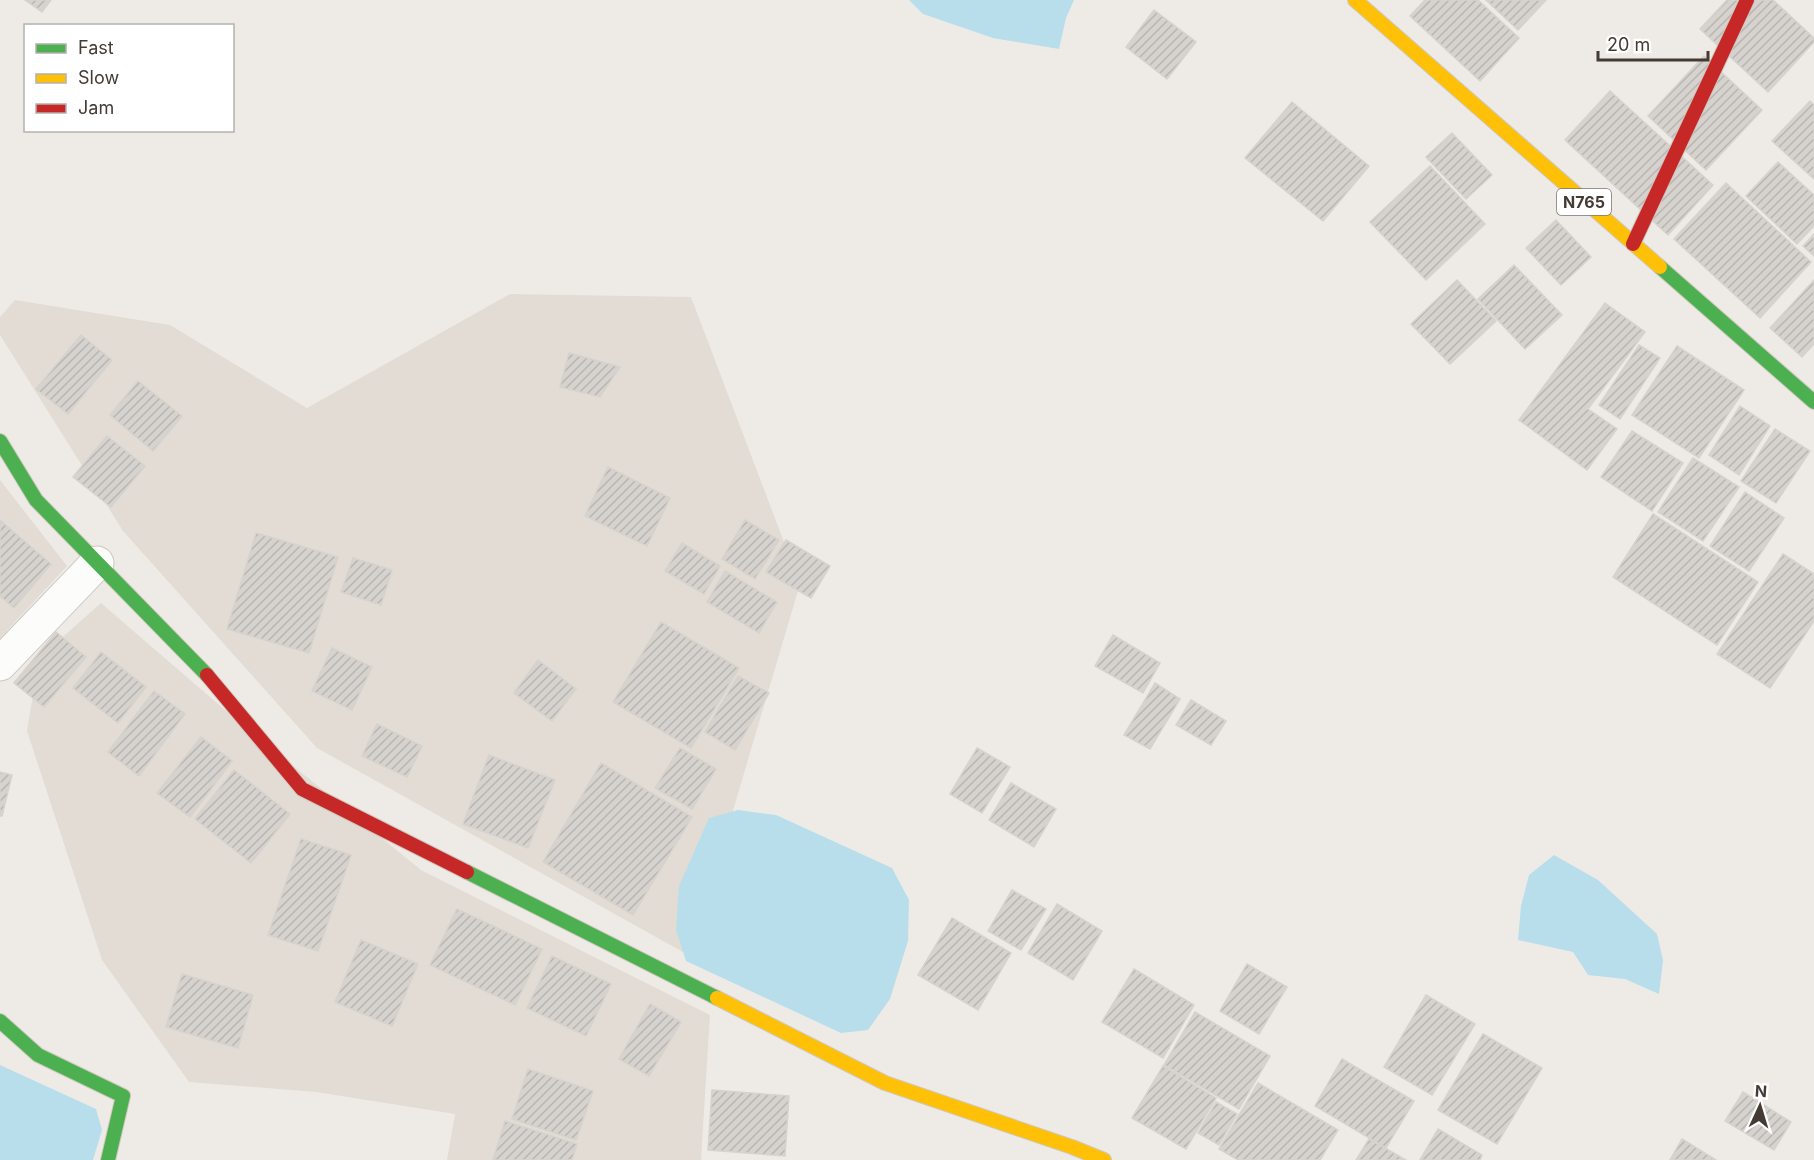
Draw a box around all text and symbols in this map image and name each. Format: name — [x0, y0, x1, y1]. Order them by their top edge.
legend — [24, 24, 234, 132]
scale bar — [1598, 24, 1708, 62]
text: 20 m — [1607, 34, 1650, 55]
text: Fast — [78, 37, 114, 58]
text: Slow — [78, 67, 119, 88]
text: Jam — [78, 97, 114, 118]
road number: N765 — [1557, 189, 1611, 215]
north arrow — [1730, 1076, 1790, 1136]
text: N — [1754, 1081, 1768, 1101]

